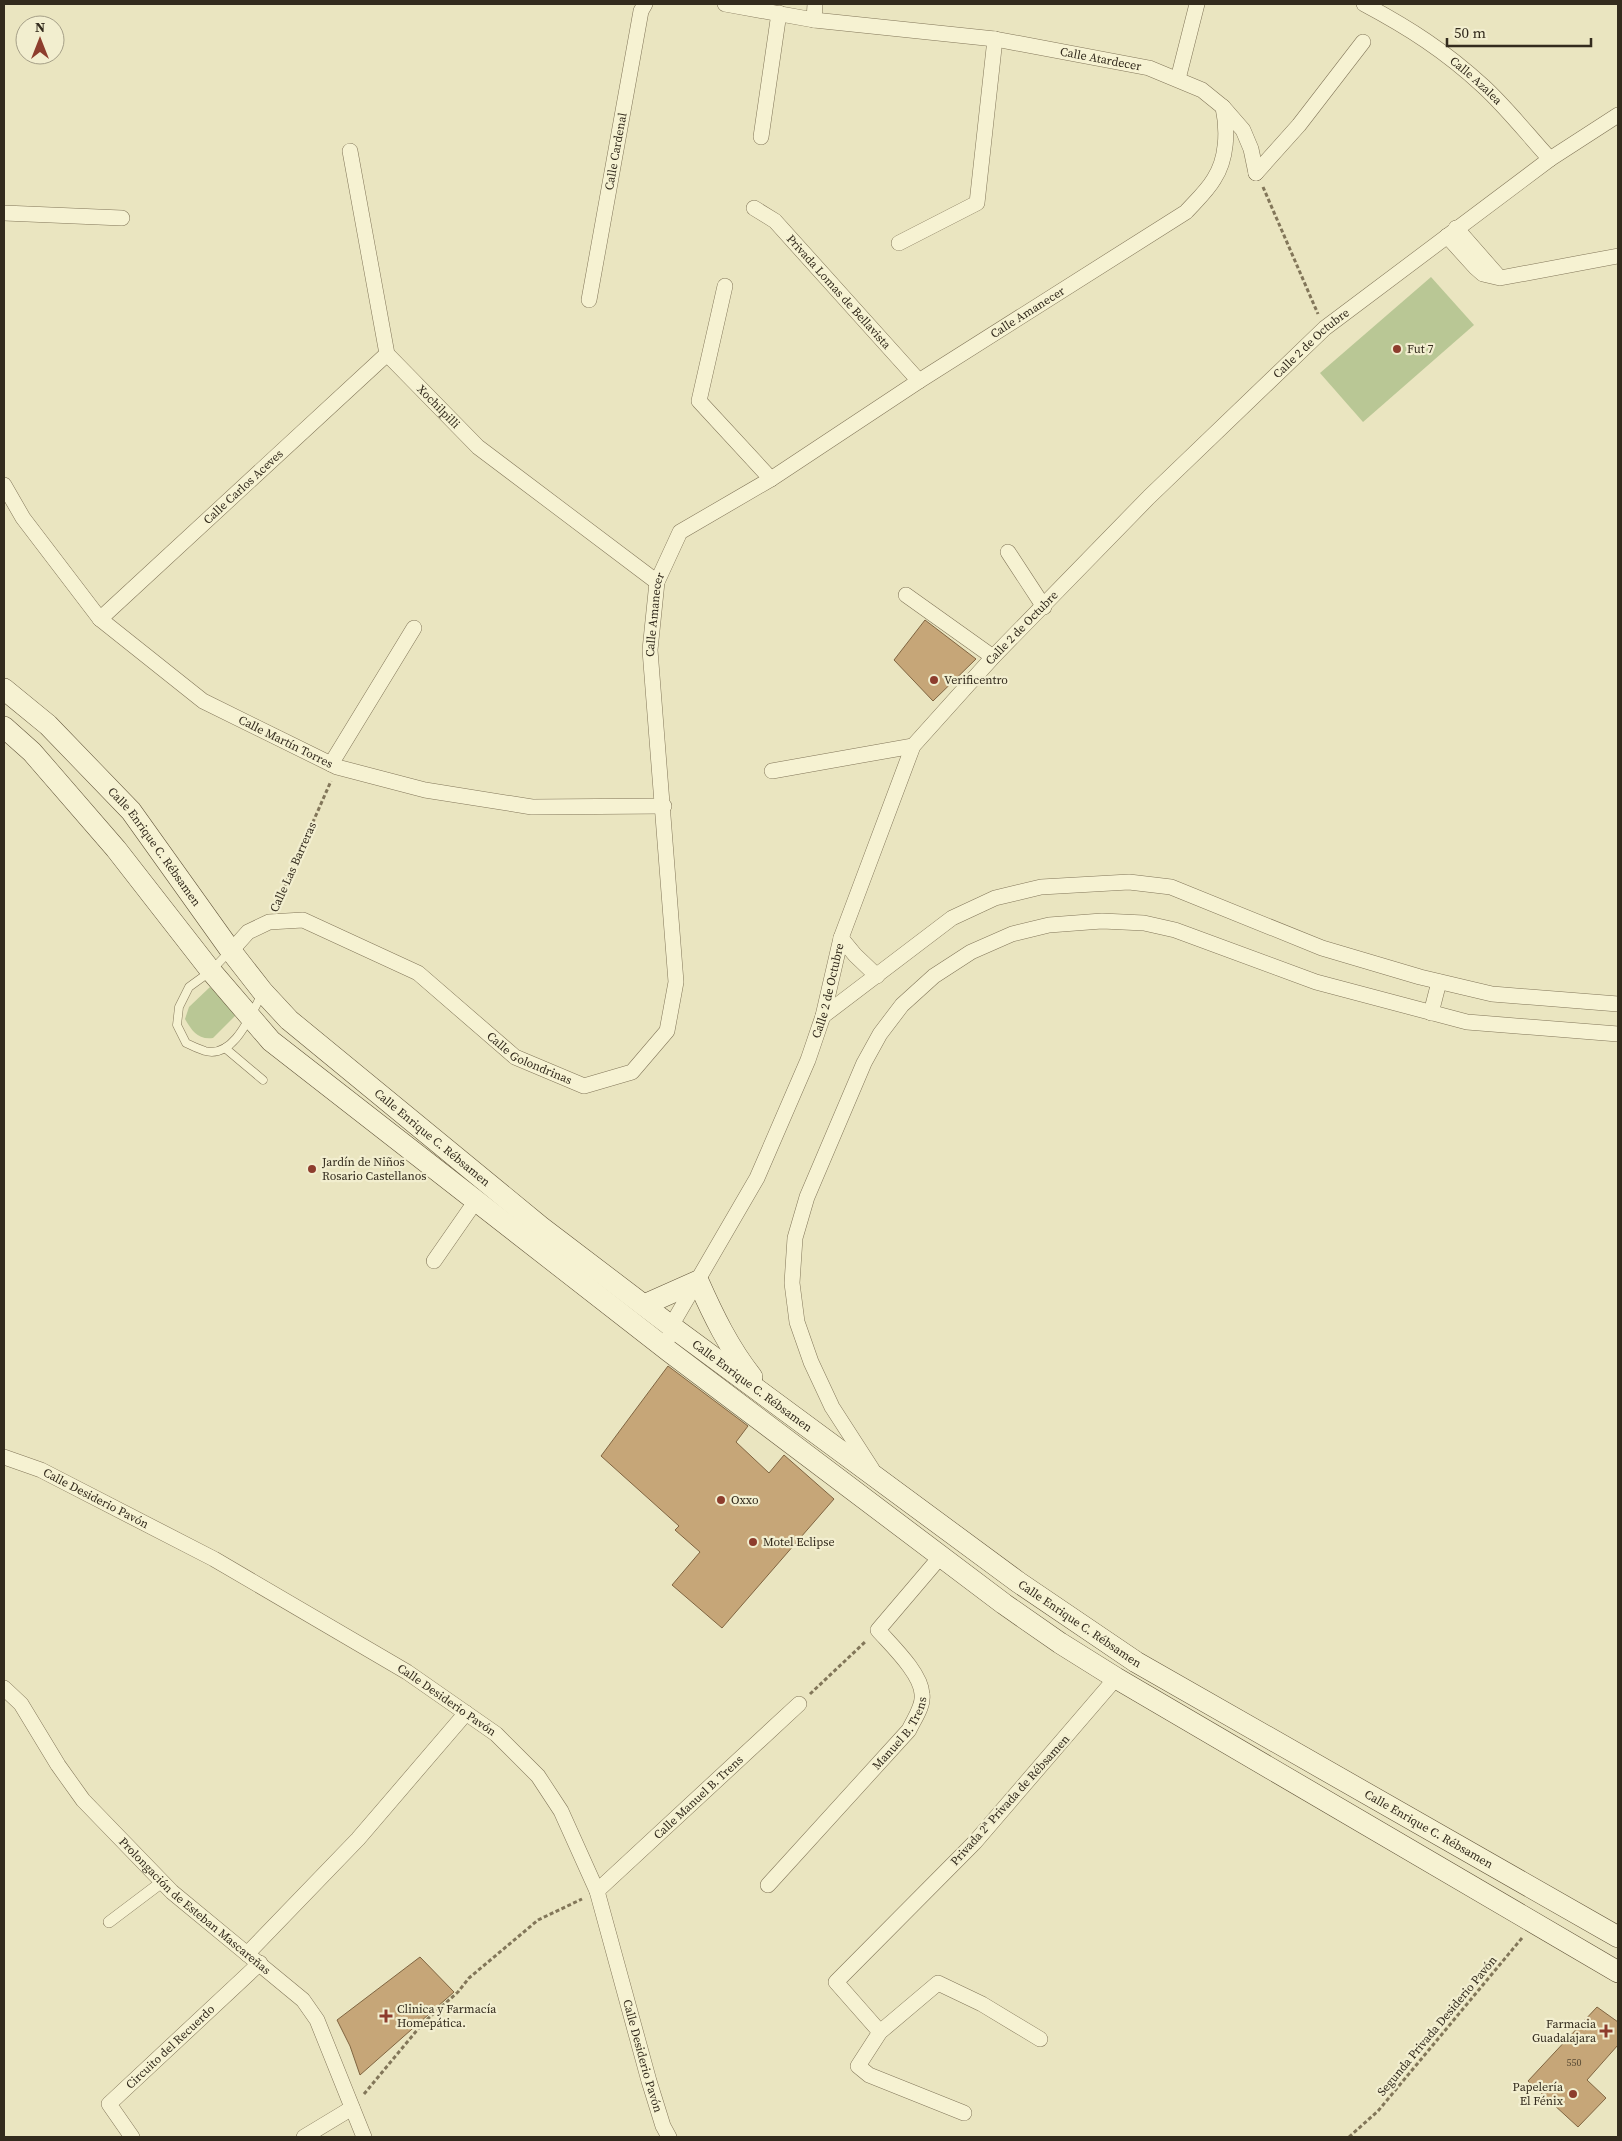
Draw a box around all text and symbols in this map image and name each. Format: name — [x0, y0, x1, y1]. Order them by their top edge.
north arrow — [15, 15, 65, 65]
scale bar — [1447, 15, 1591, 47]
text: N — [35, 17, 45, 37]
text: 50 m — [1454, 22, 1486, 43]
street label: Calle Atardecer — [1059, 43, 1143, 74]
street label: Calle Azalea — [1446, 53, 1506, 109]
street label: Calle Cardenal — [601, 111, 631, 191]
street label: Privada Lomas de Bellavista — [783, 231, 895, 353]
street label: Calle Amanecer — [987, 283, 1068, 342]
street label: Calle 2 de Octubre — [1269, 305, 1352, 382]
place label: Fut 7 — [1407, 341, 1433, 357]
marker: Fut 7 — [1391, 343, 1403, 355]
street label: Xochilpilli — [413, 381, 464, 432]
street label: Calle Carlos Aceves — [200, 446, 287, 528]
street label: Calle Amanecer — [642, 570, 668, 657]
street label: Calle 2 de Octubre — [982, 587, 1061, 668]
place label: Verificentro — [944, 672, 1008, 688]
marker: Verificentro — [928, 674, 940, 686]
street label: Calle Martín Torres — [236, 712, 336, 772]
street label: Calle Enrique C. Rébsamen — [104, 784, 205, 910]
street label: Calle Las Barreras — [266, 819, 320, 915]
street label: Calle 2 de Octubre — [808, 942, 848, 1040]
street label: Calle Golondrinas — [484, 1028, 575, 1088]
street label: Calle Enrique C. Rébsamen — [371, 1085, 494, 1190]
place label: Jardín de Niños Rosario Castellanos — [321, 1154, 427, 1184]
marker: Jardín de Niños Rosario Castellanos — [306, 1163, 318, 1175]
street label: Calle Enrique C. Rébsamen — [689, 1336, 815, 1436]
street label: Calle Desiderio Pavón — [40, 1464, 152, 1532]
place label: Oxxo — [731, 1492, 759, 1508]
marker: Oxxo — [715, 1494, 727, 1506]
place label: Motel Eclipse — [763, 1534, 835, 1550]
marker: Motel Eclipse — [747, 1536, 759, 1548]
street label: Calle Enrique C. Rébsamen — [1015, 1576, 1144, 1671]
street label: Calle Desiderio Pavón — [394, 1660, 499, 1740]
street label: Manuel B. Trens — [869, 1696, 930, 1773]
street label: Privada 2ª Privada de Rébsamen — [947, 1731, 1073, 1869]
street label: Calle Manuel B. Trens — [650, 1752, 747, 1843]
street label: Calle Enrique C. Rébsamen — [1362, 1786, 1496, 1872]
street label: Prolongación de Esteban Mascareñas — [115, 1834, 274, 1978]
street label: Segunda Privada Desiderio Pavón — [1374, 1953, 1500, 2099]
street label: Calle Desiderio Pavón — [619, 1998, 666, 2114]
street label: Circuito del Recuerdo — [122, 2001, 218, 2092]
place label: Clinica y Farmacía Homepática. — [397, 2001, 497, 2031]
marker: Clinica y Farmacía Homepática. — [379, 2009, 393, 2023]
place label: Farmacia Guadalajara — [1532, 2016, 1597, 2046]
marker: Farmacia Guadalajara — [1600, 2025, 1612, 2037]
house number: 550 — [1567, 2056, 1582, 2069]
place label: Papelería El Fénix — [1513, 2079, 1564, 2109]
marker: Papelería El Fénix — [1567, 2088, 1579, 2100]

